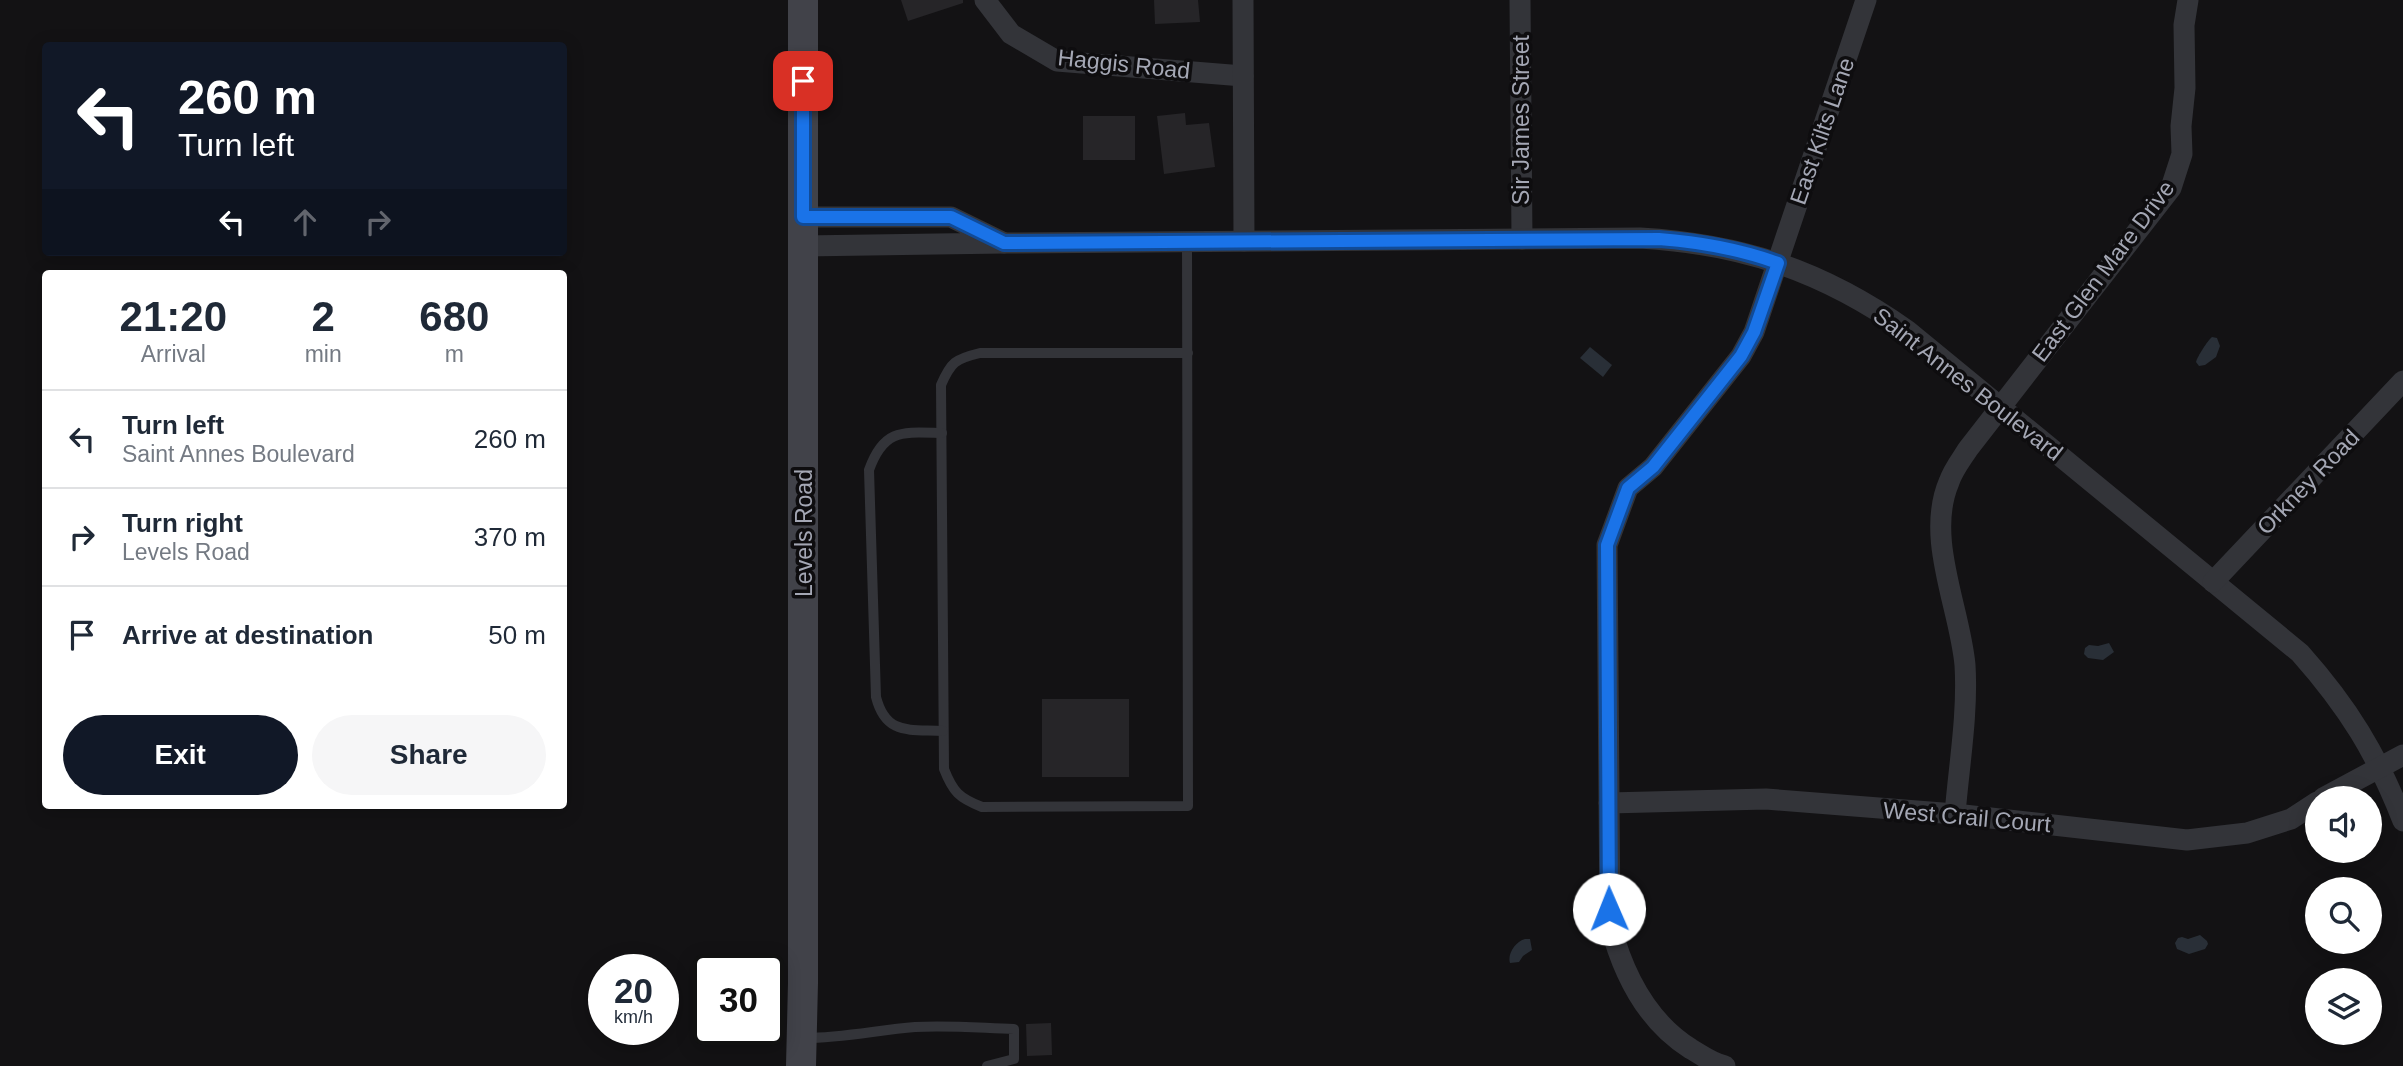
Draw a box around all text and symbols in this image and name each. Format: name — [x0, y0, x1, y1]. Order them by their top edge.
street label: Sir James Street — [1508, 34, 1534, 205]
street label: Haggis Road — [1057, 44, 1191, 84]
pin — [773, 51, 833, 111]
street label: East Kilts Lane — [1785, 54, 1859, 208]
icon: arrive — [784, 62, 822, 100]
icon: left — [63, 70, 154, 161]
text: 260 m — [178, 70, 317, 124]
text: Turn left — [178, 127, 294, 163]
street label: East Glen Mare Drive — [2026, 175, 2180, 367]
icon: left — [213, 203, 251, 241]
icon: ahead — [286, 203, 324, 241]
icon: right — [359, 203, 397, 241]
text: 21:20 — [120, 293, 227, 340]
text: 2 — [311, 293, 335, 340]
text: 680 — [419, 293, 489, 340]
street label: Saint Annes Boulevard — [1868, 302, 2068, 466]
text: Arrival — [141, 341, 206, 367]
text: min — [305, 341, 342, 367]
text: m — [445, 341, 464, 367]
text: Turn left — [122, 410, 224, 440]
icon: left — [63, 420, 101, 458]
text: 260 m — [474, 424, 546, 454]
street label: Orkney Road — [2252, 424, 2364, 540]
text: Saint Annes Boulevard — [122, 441, 355, 467]
street label: Levels Road — [791, 469, 817, 597]
text: Turn right — [122, 508, 243, 538]
icon: right — [63, 518, 101, 556]
text: 370 m — [474, 522, 546, 552]
text: Levels Road — [122, 539, 250, 565]
icon: arrive — [63, 616, 101, 654]
text: Arrive at destination — [122, 620, 373, 650]
text: 50 m — [488, 620, 546, 650]
button: Exit — [63, 715, 298, 795]
button: Share — [312, 715, 546, 795]
map controls — [2305, 786, 2382, 1045]
button: sound — [2305, 786, 2382, 863]
street label: West Crail Court — [1882, 797, 2053, 837]
position arrow — [1572, 872, 1646, 946]
button: search — [2305, 877, 2382, 954]
speed limit sign: 30 — [693, 954, 784, 1045]
button: layers — [2305, 968, 2382, 1045]
text: 20 — [614, 971, 653, 1010]
text: km/h — [614, 1007, 653, 1027]

